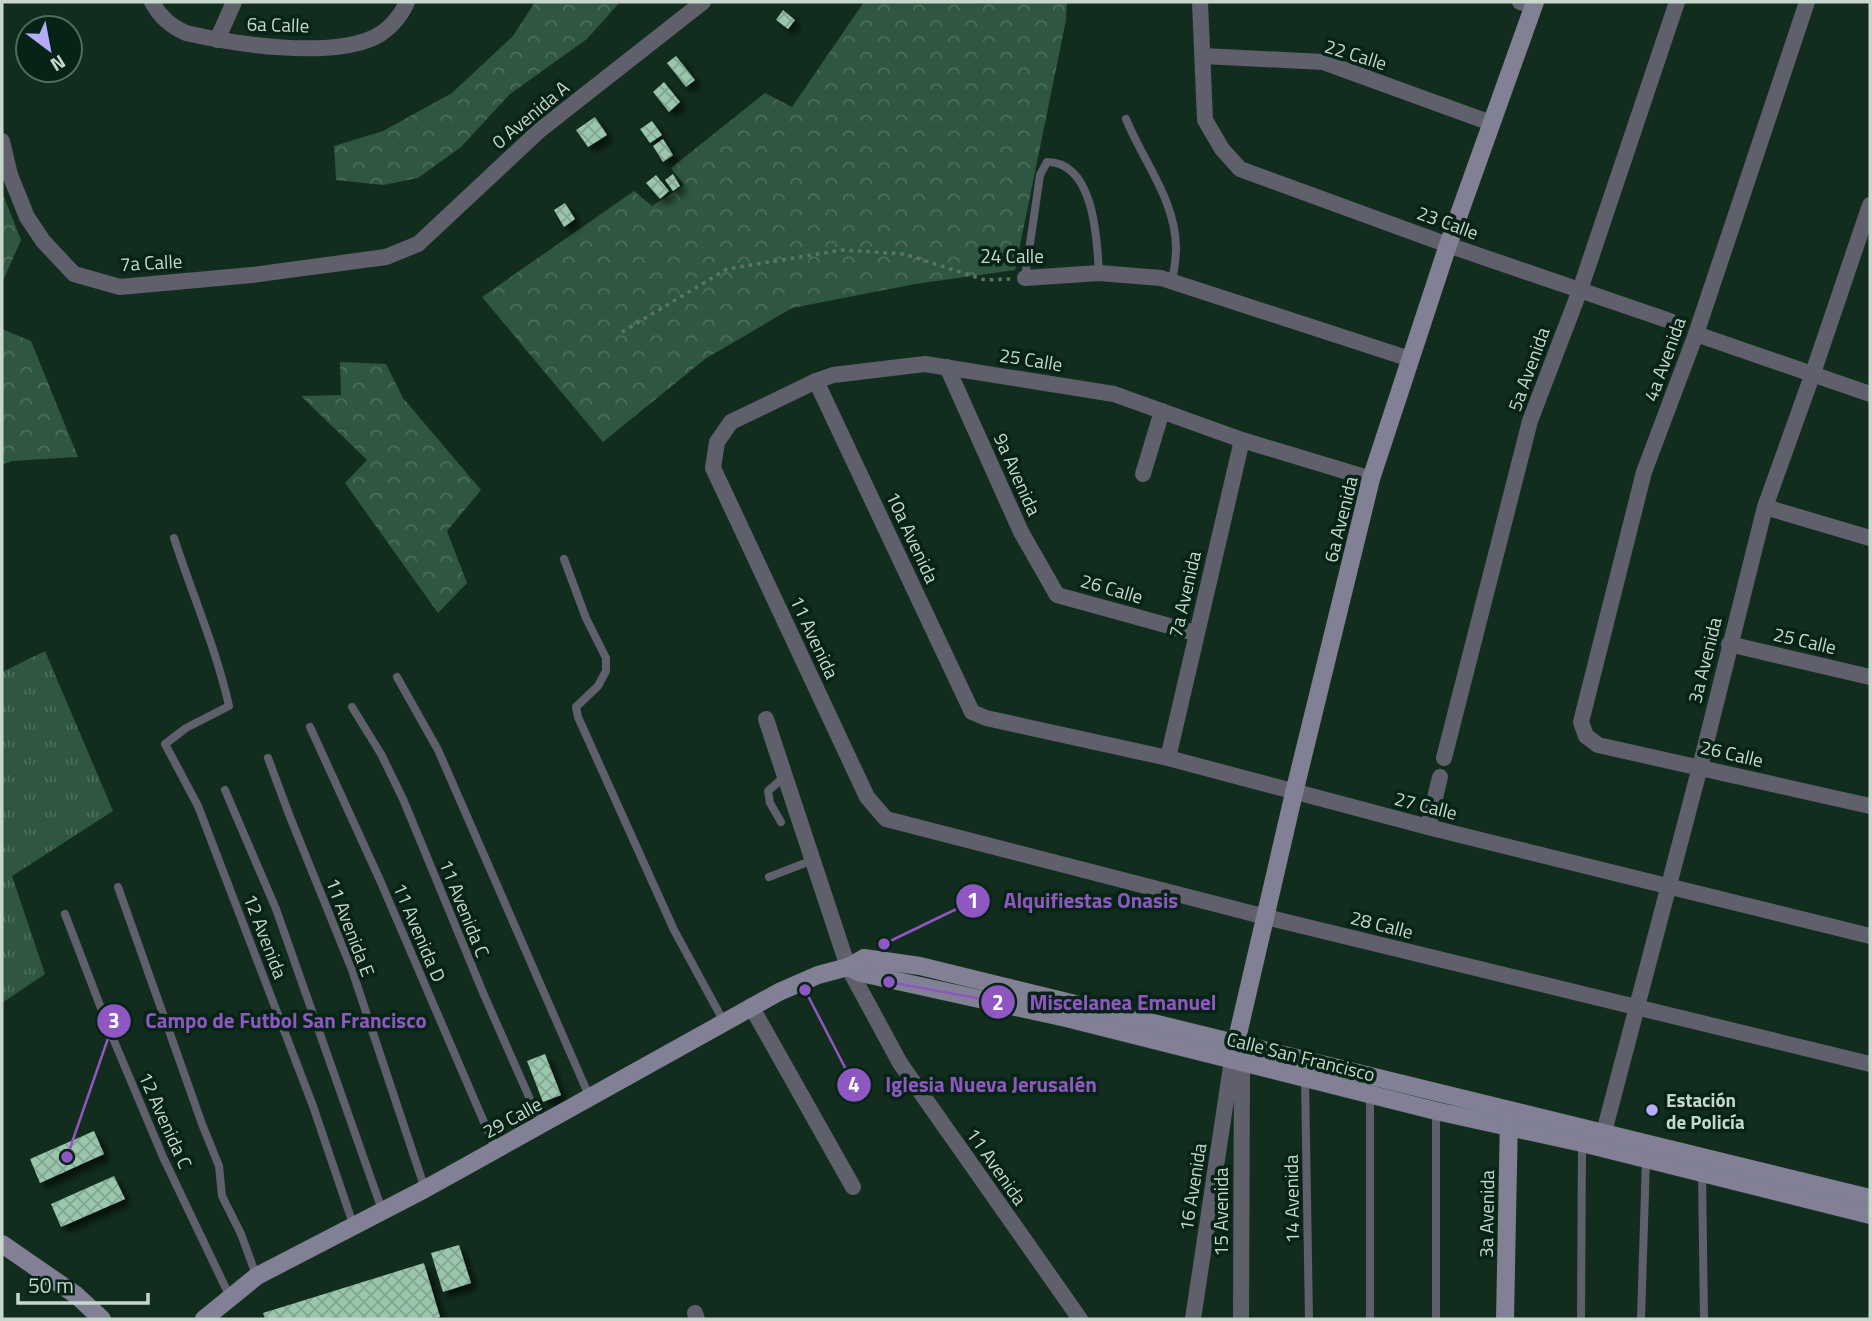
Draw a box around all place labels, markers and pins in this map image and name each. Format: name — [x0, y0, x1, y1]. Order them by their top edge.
callout: Alquifiestas Onasis — [955, 880, 1193, 922]
callout: Miscelanea Emanuel — [980, 981, 1230, 1023]
callout: Campo de Futbol San Francisco — [96, 1000, 441, 1042]
callout: Iglesia Nueva Jerusalén — [836, 1064, 1111, 1106]
place label: Estación de Policía — [1666, 1085, 1745, 1136]
marker: Estación de Policía — [1644, 1102, 1660, 1118]

